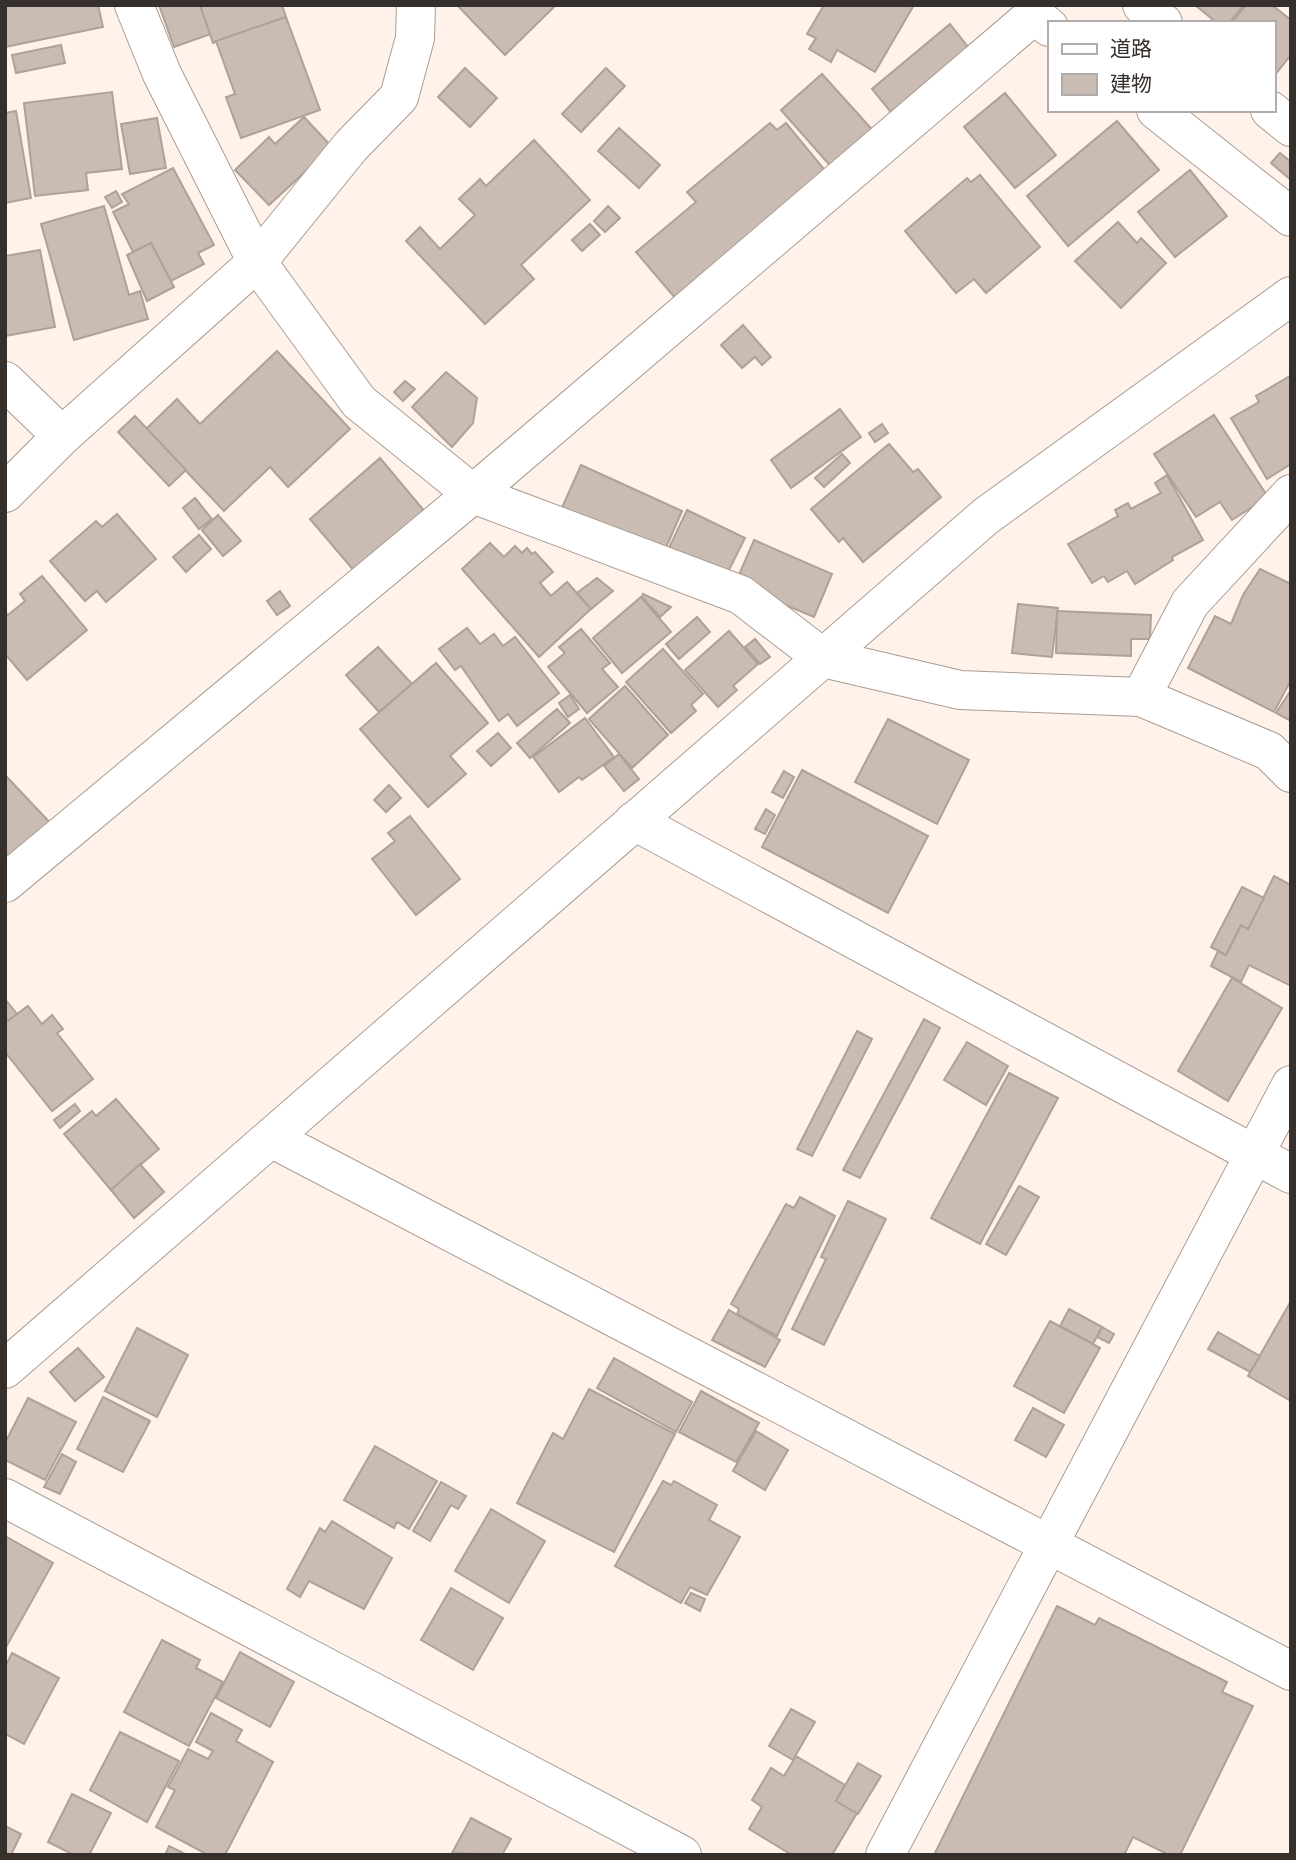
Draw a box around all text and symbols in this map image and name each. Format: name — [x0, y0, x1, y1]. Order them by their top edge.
legend — [1048, 21, 1275, 112]
text: 道路 — [1110, 34, 1152, 62]
text: 建物 — [1110, 69, 1152, 97]

